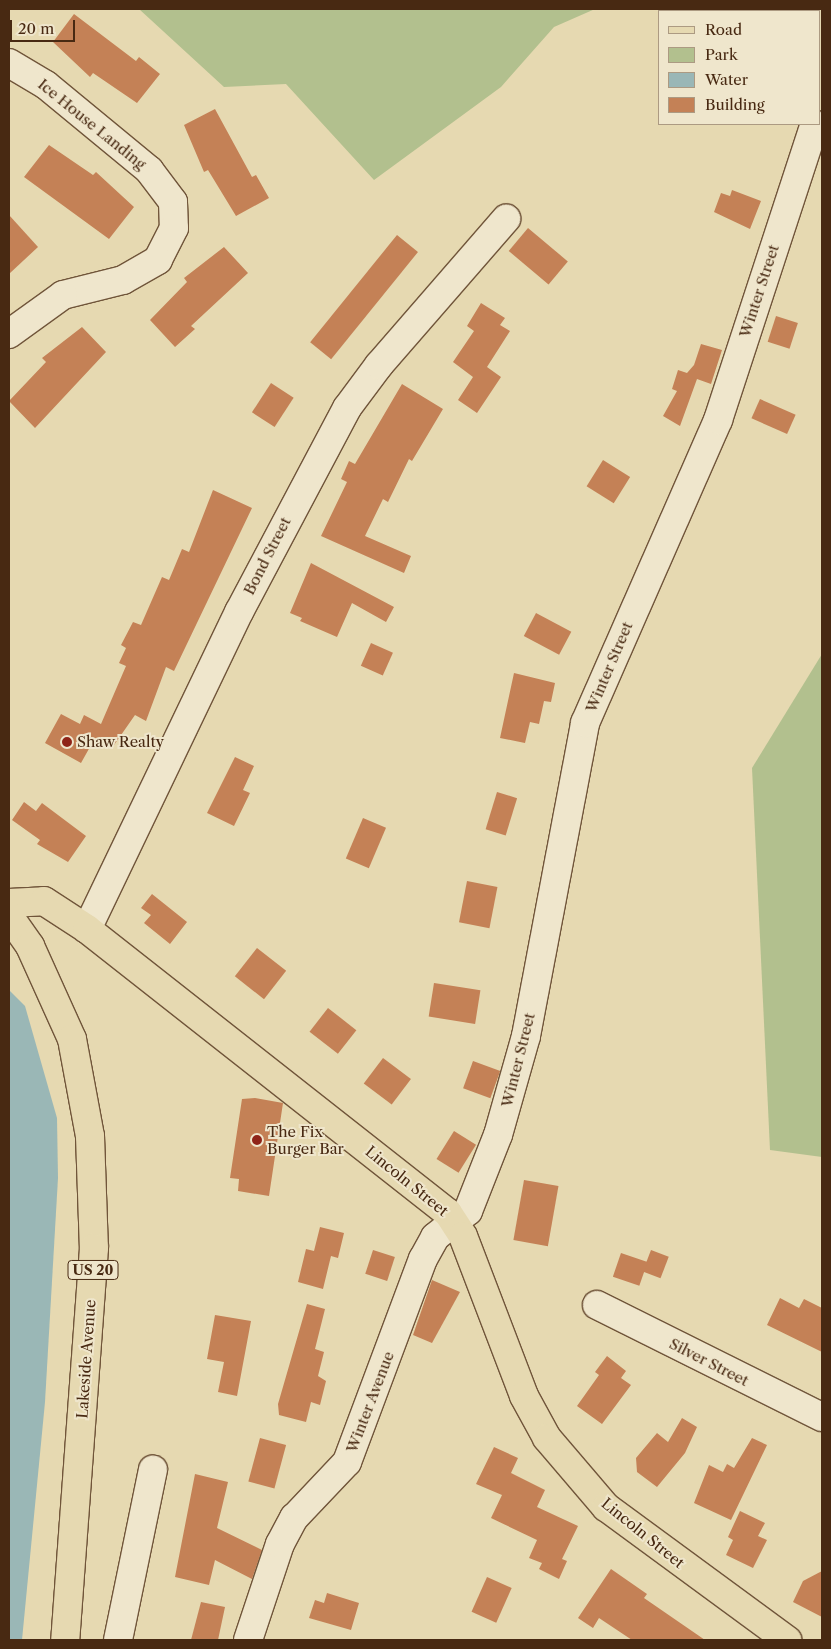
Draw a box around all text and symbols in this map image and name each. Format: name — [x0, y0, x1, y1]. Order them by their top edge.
scale bar — [12, 10, 78, 42]
legend — [658, 10, 821, 125]
text: 20 m — [18, 19, 54, 38]
text: Road — [705, 20, 742, 39]
text: Park — [705, 45, 738, 64]
text: Water — [705, 70, 748, 89]
street label: Ice House Landing — [34, 75, 150, 173]
text: Building — [705, 95, 765, 114]
street label: Winter Street — [735, 242, 783, 340]
street label: Bond Street — [240, 514, 294, 598]
street label: Winter Street — [582, 619, 636, 715]
place label: Shaw Realty — [77, 733, 165, 751]
marker: Shaw Realty — [61, 736, 73, 748]
street label: Winter Street — [498, 1011, 538, 1109]
place label: The Fix Burger Bar — [267, 1122, 344, 1157]
marker: The Fix Burger Bar — [251, 1134, 263, 1146]
street label: Lincoln Street — [362, 1142, 452, 1220]
road number: US 20 — [67, 1258, 119, 1282]
street label: Lakeside Avenue — [73, 1298, 99, 1420]
street label: Silver Street — [666, 1334, 752, 1390]
street label: Winter Avenue — [342, 1349, 398, 1455]
street label: Lincoln Street — [598, 1494, 688, 1572]

